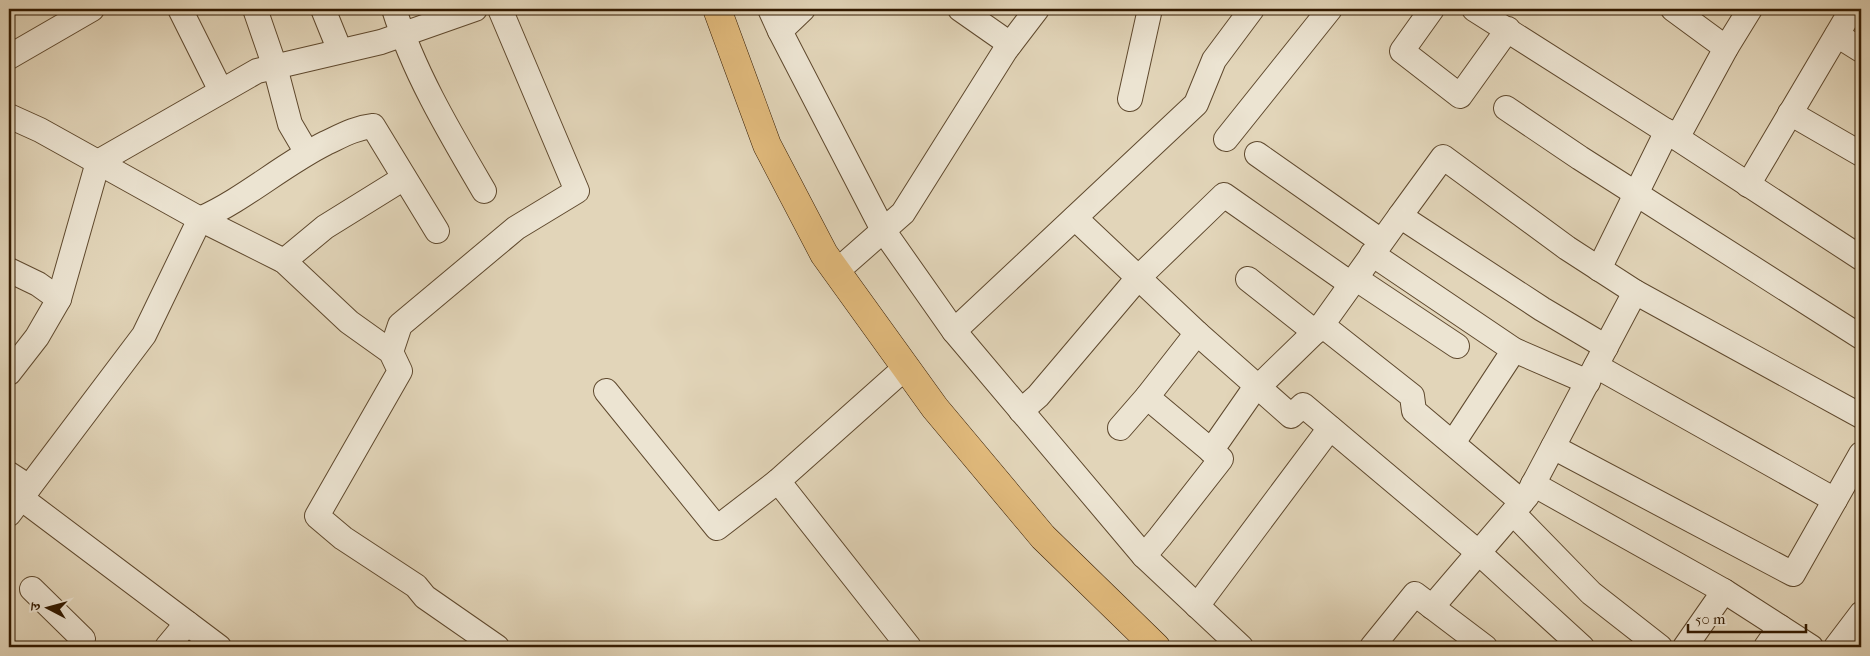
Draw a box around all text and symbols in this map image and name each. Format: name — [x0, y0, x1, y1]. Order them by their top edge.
north arrow — [22, 584, 72, 634]
text: उ — [27, 601, 44, 612]
scale bar — [1688, 601, 1805, 633]
text: 50 m — [1695, 610, 1726, 628]

